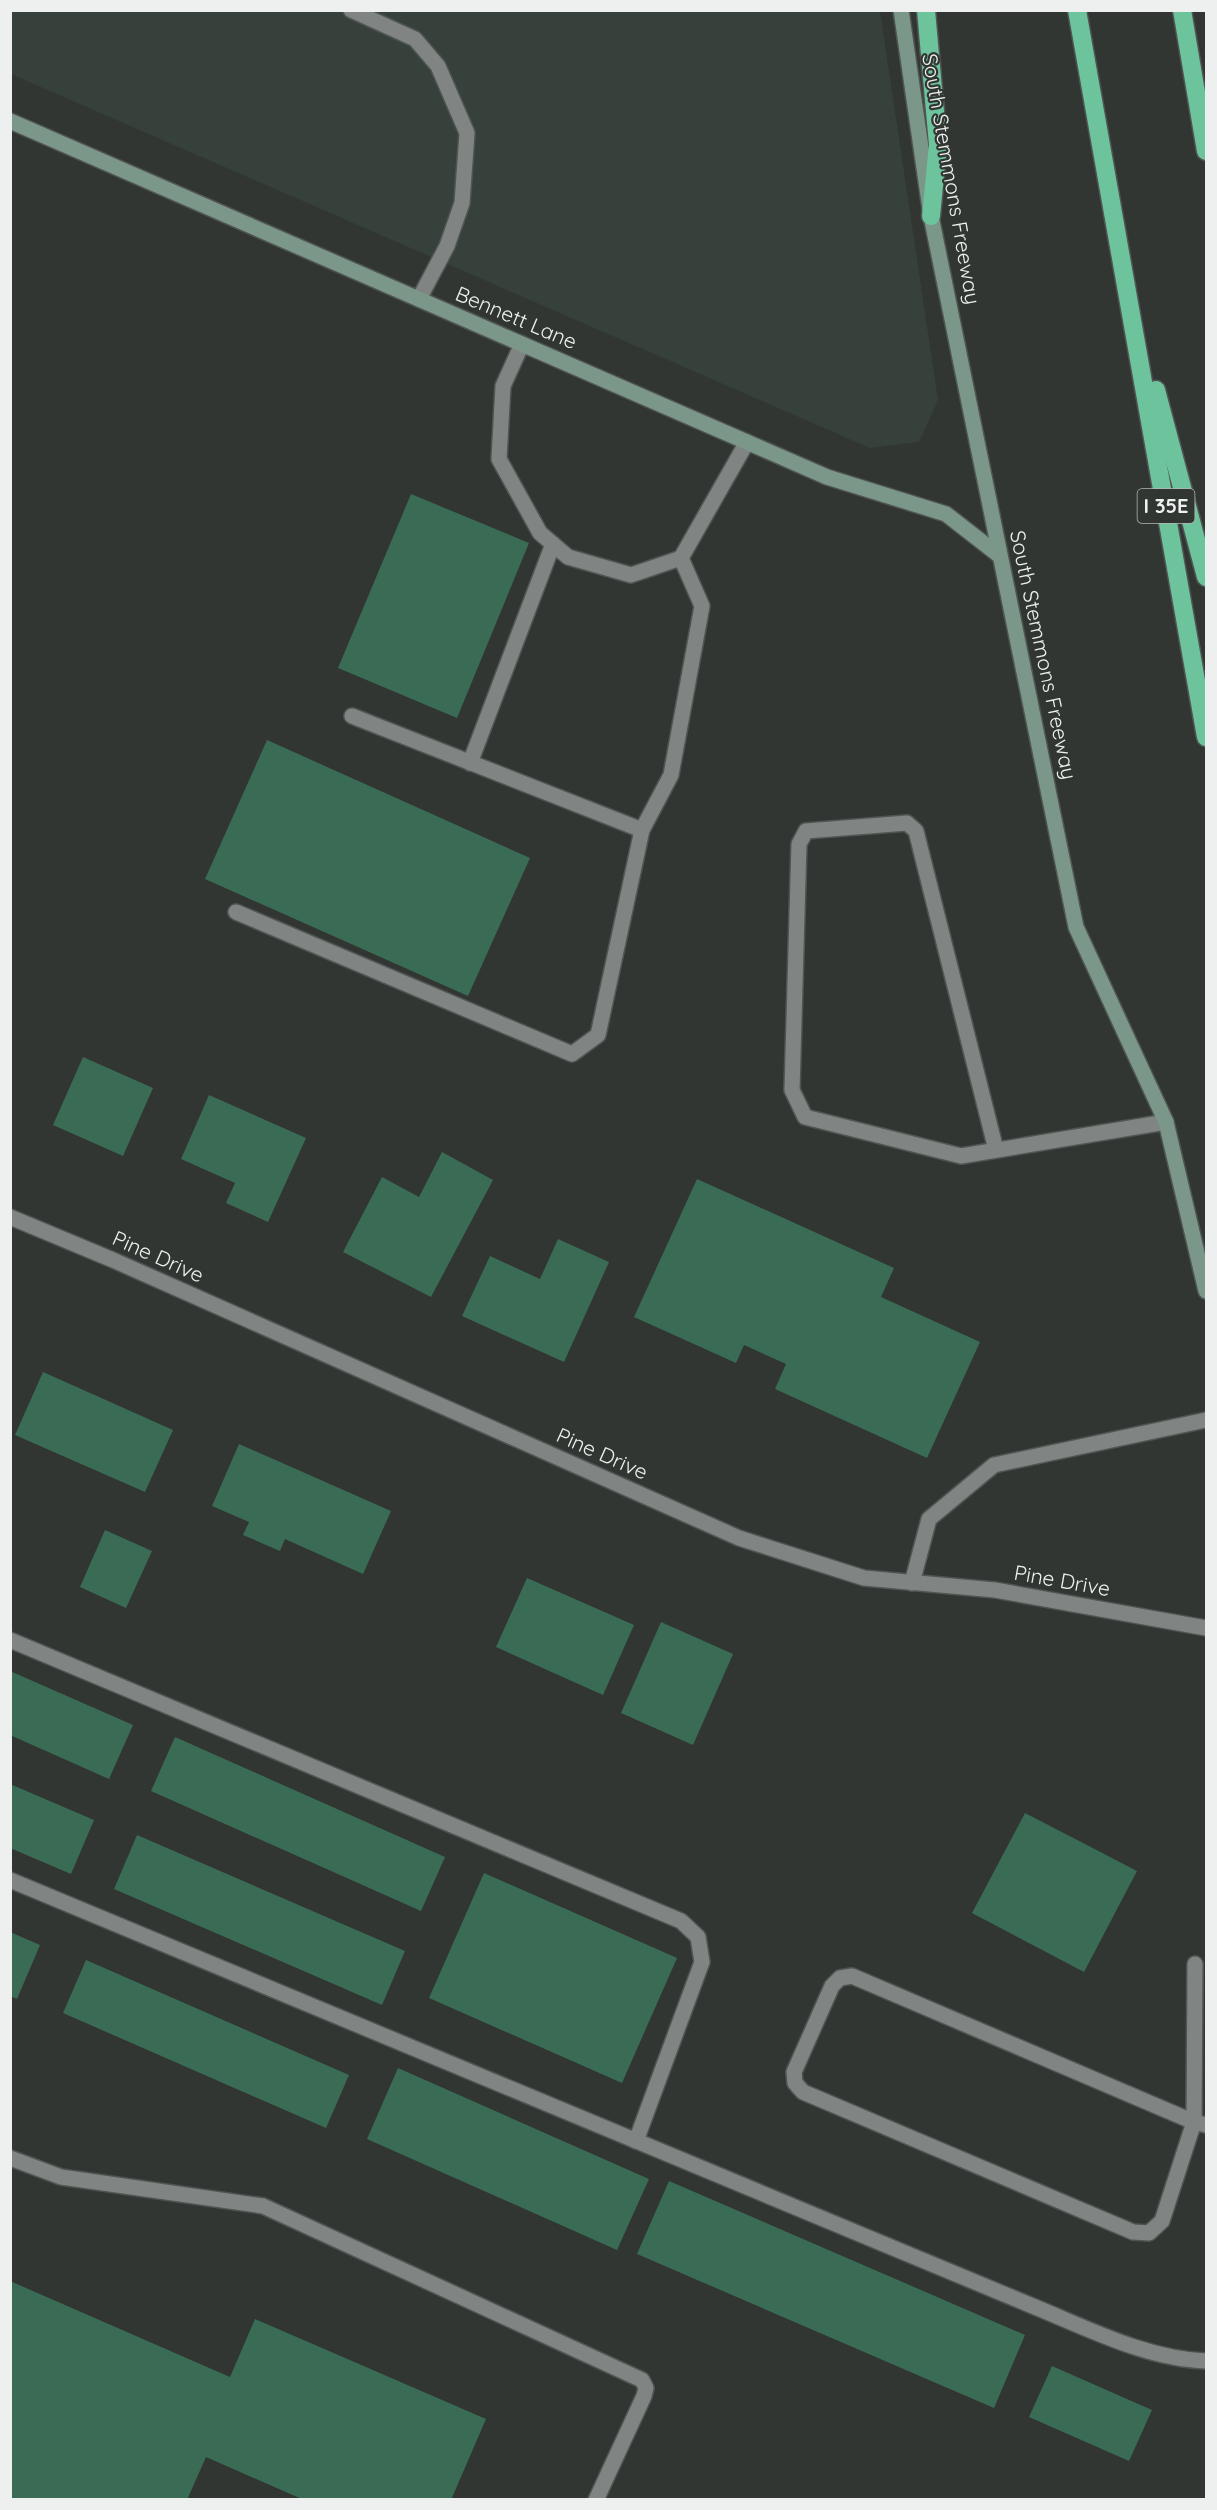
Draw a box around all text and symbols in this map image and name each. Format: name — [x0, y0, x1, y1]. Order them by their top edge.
street label: South Stemmons Freeway — [917, 51, 987, 306]
street label: Bennett Lane — [452, 280, 581, 354]
road number: I 35E — [1138, 489, 1194, 523]
street label: South Stemmons Freeway — [1005, 528, 1083, 782]
street label: Pine Drive — [109, 1224, 208, 1288]
street label: Pine Drive — [553, 1421, 652, 1485]
street label: Pine Drive — [1012, 1559, 1112, 1601]

